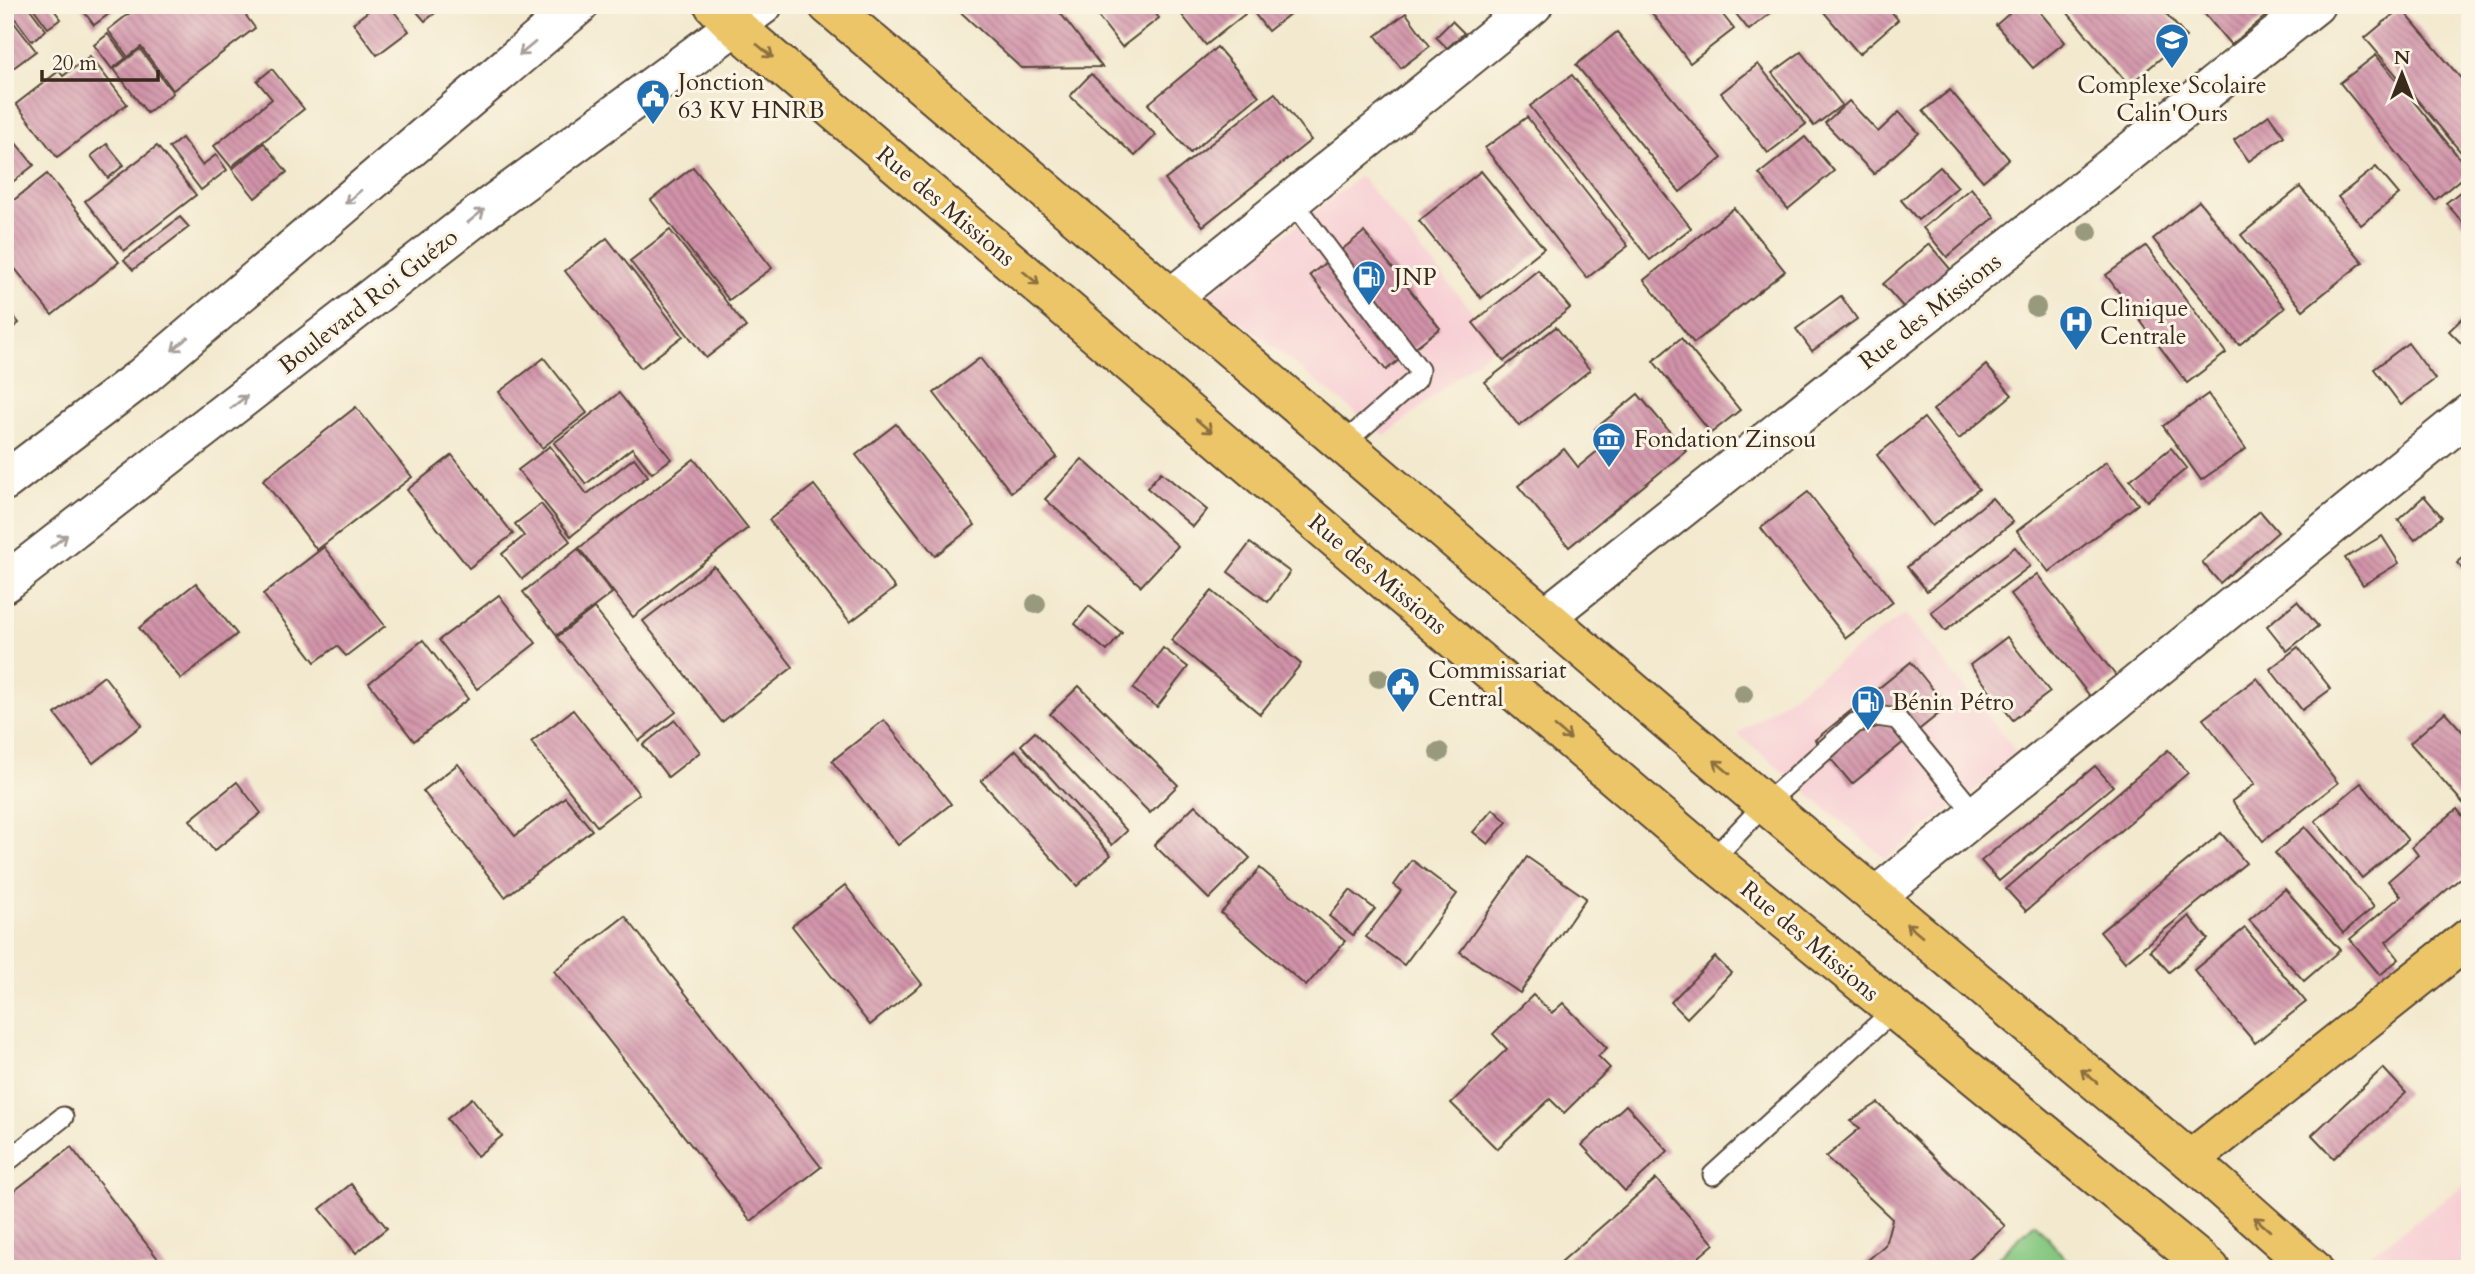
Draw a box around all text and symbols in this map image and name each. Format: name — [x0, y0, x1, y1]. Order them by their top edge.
school or university icon: Complexe Scolaire Calin'Ours — [2153, 21, 2191, 70]
scale bar — [42, 38, 158, 82]
north arrow — [2366, 38, 2436, 108]
one-way arrow — [518, 42, 536, 57]
one-way arrow — [755, 43, 773, 59]
text: N — [2394, 45, 2411, 71]
text: 20 m — [52, 49, 97, 78]
place label: Jonction 63 KV HNRB — [675, 66, 824, 127]
place label: Complexe Scolaire Calin'Ours — [2077, 69, 2267, 130]
public building icon: Jonction 63 KV HNRB — [634, 77, 672, 126]
street label: Rue des Missions — [869, 138, 1022, 274]
one-way arrow — [345, 189, 363, 205]
one-way arrow — [467, 209, 485, 224]
street label: Boulevard Roi Guézo — [272, 221, 465, 382]
street label: Rue des Missions — [1852, 245, 2008, 377]
fuel station icon: JNP — [1350, 258, 1388, 307]
place label: JNP — [1391, 261, 1437, 294]
one-way arrow — [1021, 270, 1039, 286]
place label: Clinique Centrale — [2100, 292, 2189, 353]
hospital icon: Clinique Centrale — [2057, 303, 2095, 352]
one-way arrow — [171, 336, 189, 352]
one-way arrow — [229, 394, 248, 409]
one-way arrow — [1195, 418, 1213, 434]
museum icon: Fondation Zinsou — [1590, 420, 1628, 469]
place label: Fondation Zinsou — [1634, 423, 1817, 456]
street label: Rue des Missions — [1301, 506, 1454, 642]
one-way arrow — [50, 534, 68, 549]
place label: Commissariat Central — [1428, 654, 1567, 715]
public building icon: Commissariat Central — [1384, 665, 1422, 714]
fuel station icon: Bénin Pétro — [1849, 683, 1887, 732]
place label: Bénin Pétro — [1892, 686, 2014, 719]
one-way arrow — [1554, 725, 1572, 741]
one-way arrow — [1713, 759, 1731, 775]
street label: Rue des Missions — [1733, 873, 1886, 1009]
one-way arrow — [1906, 922, 1924, 938]
one-way arrow — [2080, 1068, 2098, 1084]
one-way arrow — [2254, 1215, 2271, 1232]

